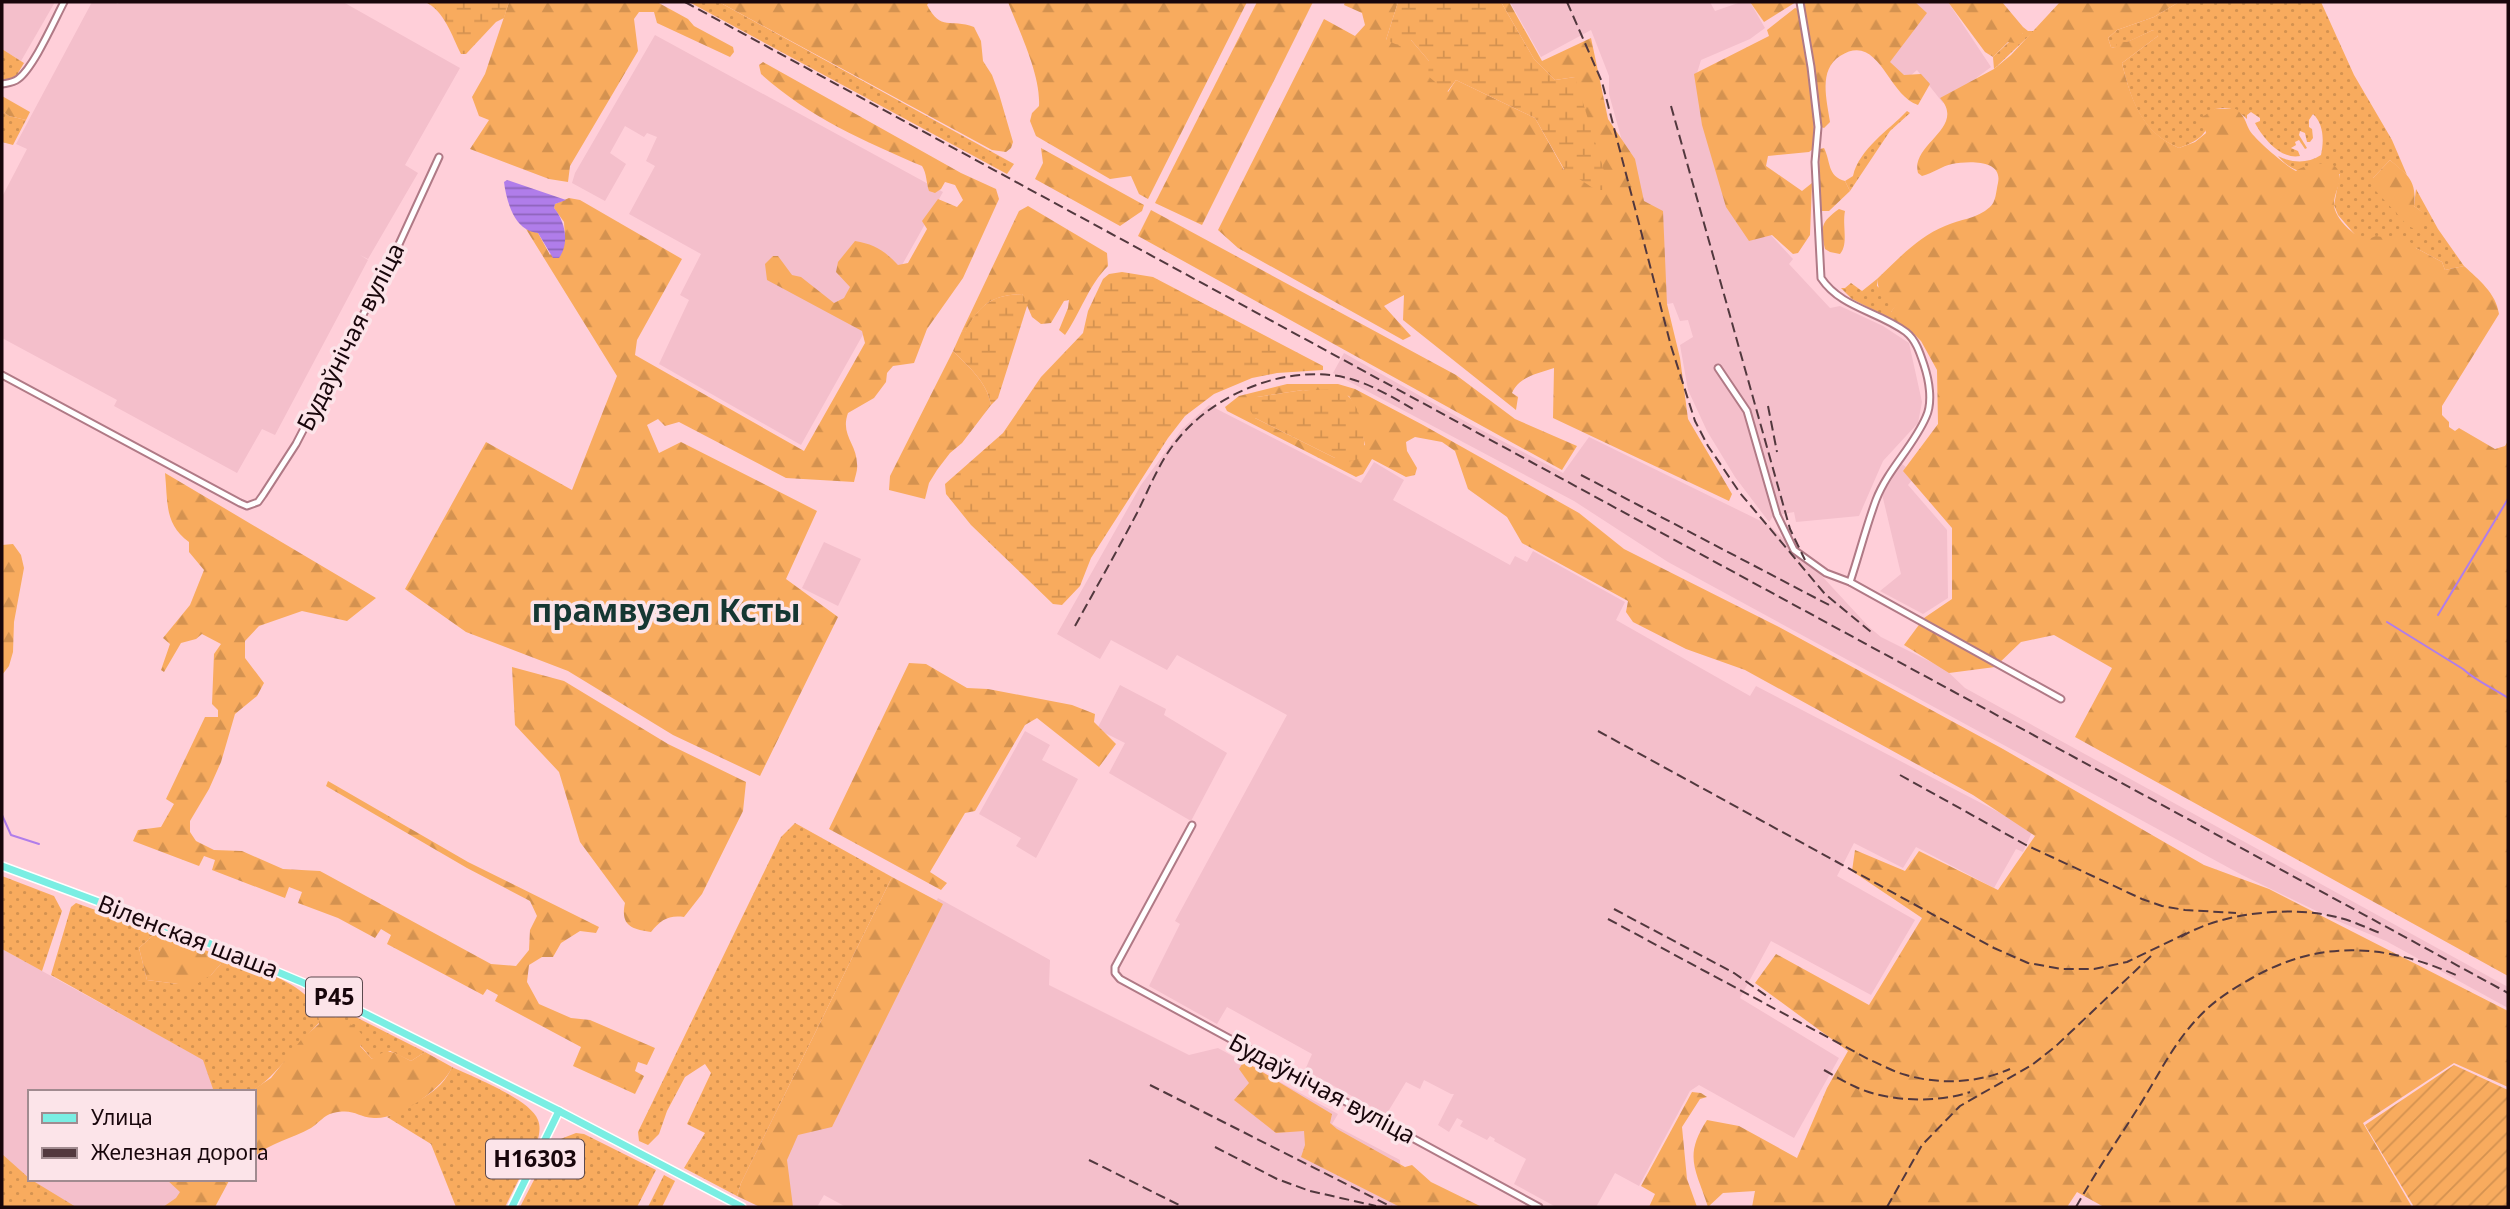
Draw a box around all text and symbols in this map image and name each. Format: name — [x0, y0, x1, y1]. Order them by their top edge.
street label: Будаўнічая вуліца — [288, 237, 411, 436]
district label: прамвузел Ксты — [531, 588, 801, 631]
street label: Віленская шаша — [93, 886, 284, 985]
road number: Р45 — [306, 978, 362, 1016]
street label: Будаўнічая вуліца — [1224, 1025, 1422, 1151]
legend — [28, 1090, 256, 1181]
text: Улица — [91, 1103, 153, 1131]
text: Железная дорога — [91, 1138, 269, 1166]
road number: Н16303 — [486, 1140, 584, 1178]

